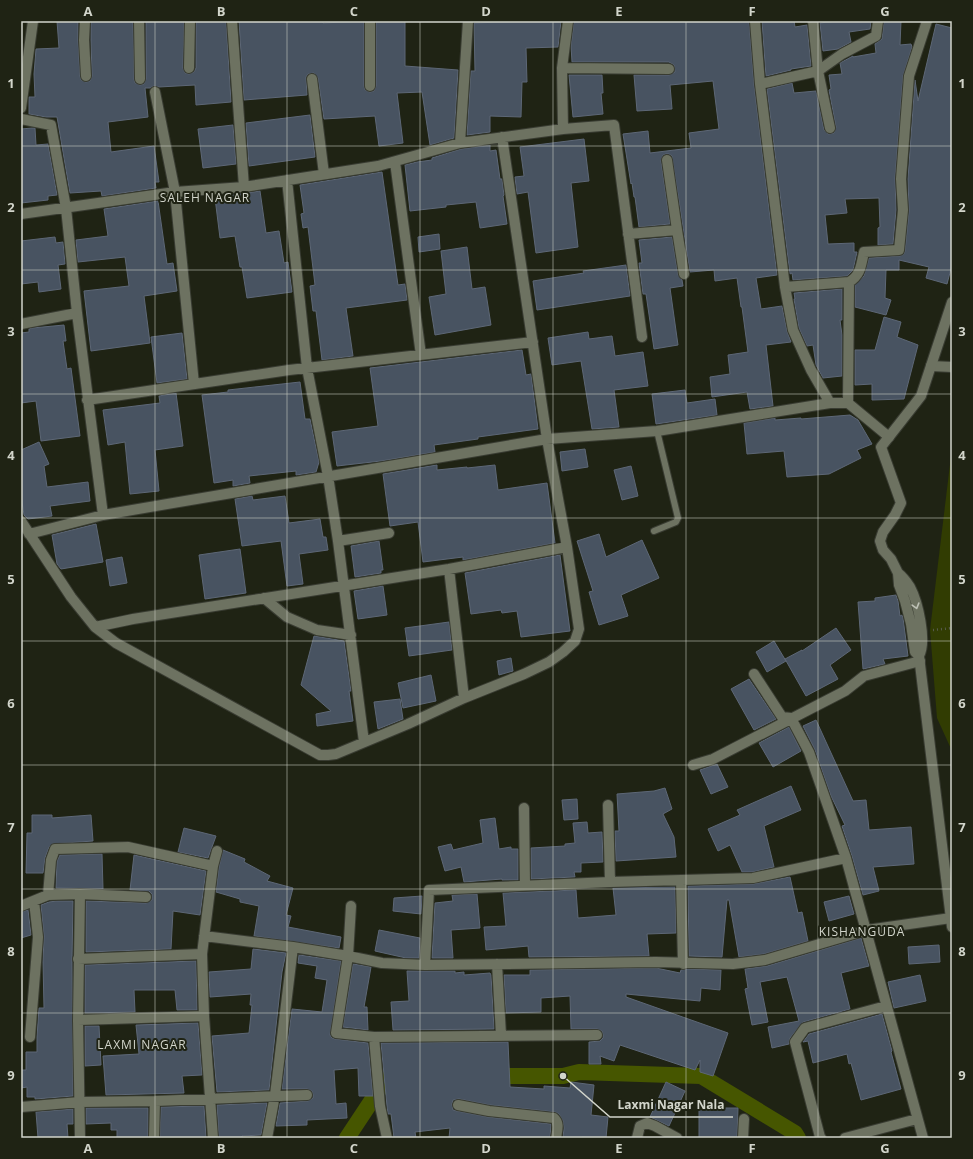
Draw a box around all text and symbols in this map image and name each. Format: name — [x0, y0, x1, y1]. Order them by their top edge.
text: A — [84, 2, 93, 20]
text: B — [217, 2, 226, 20]
text: C — [350, 2, 358, 20]
text: D — [481, 2, 491, 20]
text: E — [615, 2, 623, 20]
text: F — [748, 2, 756, 20]
text: G — [880, 2, 890, 20]
text: 1 — [7, 74, 15, 92]
text: 1 — [958, 74, 966, 92]
district label: SALEH NAGAR — [160, 189, 250, 206]
text: 2 — [7, 198, 15, 216]
text: 2 — [958, 198, 966, 216]
text: 3 — [7, 322, 15, 340]
text: 3 — [958, 322, 966, 340]
text: 4 — [7, 446, 15, 464]
text: 4 — [958, 446, 966, 464]
text: 5 — [7, 570, 15, 588]
text: 5 — [958, 570, 966, 588]
one-way arrow — [911, 603, 920, 610]
text: 6 — [7, 694, 15, 712]
text: 6 — [958, 694, 966, 712]
text: 7 — [7, 818, 15, 836]
text: 7 — [958, 818, 966, 836]
district label: KISHANGUDA — [819, 923, 905, 940]
text: 8 — [7, 942, 15, 960]
text: 8 — [958, 942, 966, 960]
district label: LAXMI NAGAR — [97, 1036, 187, 1053]
text: 9 — [7, 1066, 15, 1084]
text: 9 — [958, 1066, 966, 1084]
callout: Laxmi Nagar Nala — [610, 1093, 733, 1117]
text: Laxmi Nagar Nala — [617, 1096, 725, 1113]
text: A — [84, 1139, 93, 1157]
text: B — [217, 1139, 226, 1157]
text: C — [350, 1139, 358, 1157]
text: D — [481, 1139, 491, 1157]
text: E — [615, 1139, 623, 1157]
text: F — [748, 1139, 756, 1157]
text: G — [880, 1139, 890, 1157]

